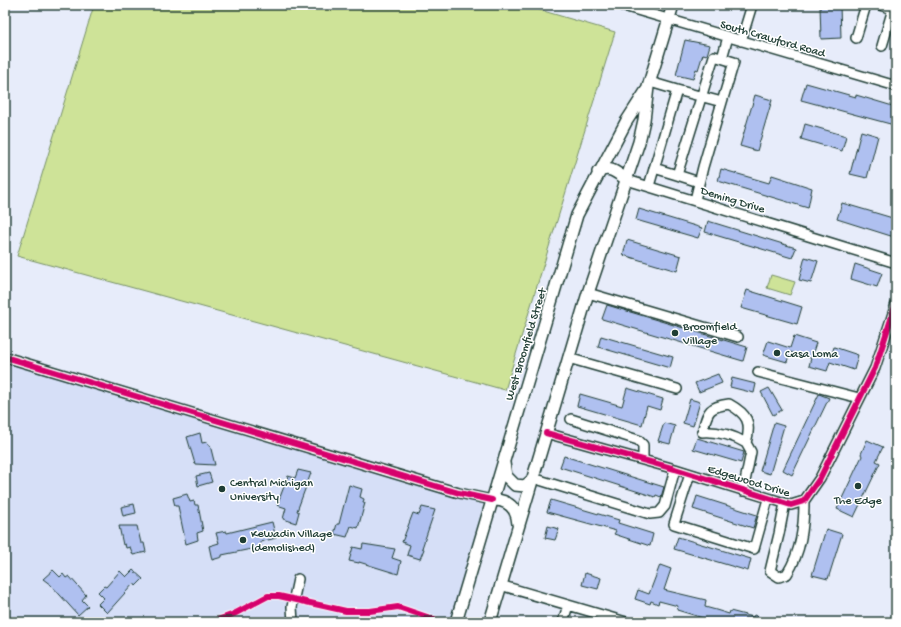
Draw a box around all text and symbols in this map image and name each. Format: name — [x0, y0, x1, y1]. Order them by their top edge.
street label: South Crawford Road — [718, 18, 827, 62]
street label: Deming Drive — [698, 184, 767, 218]
street label: West Broomfield Street — [503, 286, 551, 403]
place label: Broomfield Village — [682, 321, 737, 349]
marker: Broomfield Village — [670, 328, 680, 338]
marker: Casa Loma — [772, 348, 782, 358]
place label: Casa Loma — [785, 348, 838, 362]
street label: Edgewood Drive — [706, 463, 792, 501]
place label: Central Michigan University — [230, 477, 313, 505]
marker: The Edge — [853, 481, 863, 491]
marker: Central Michigan University — [217, 484, 227, 494]
place label: The Edge — [833, 495, 883, 509]
place label: Kewadin Village (demolished) — [251, 528, 333, 556]
marker: Kewadin Village (demolished) — [238, 535, 248, 545]

